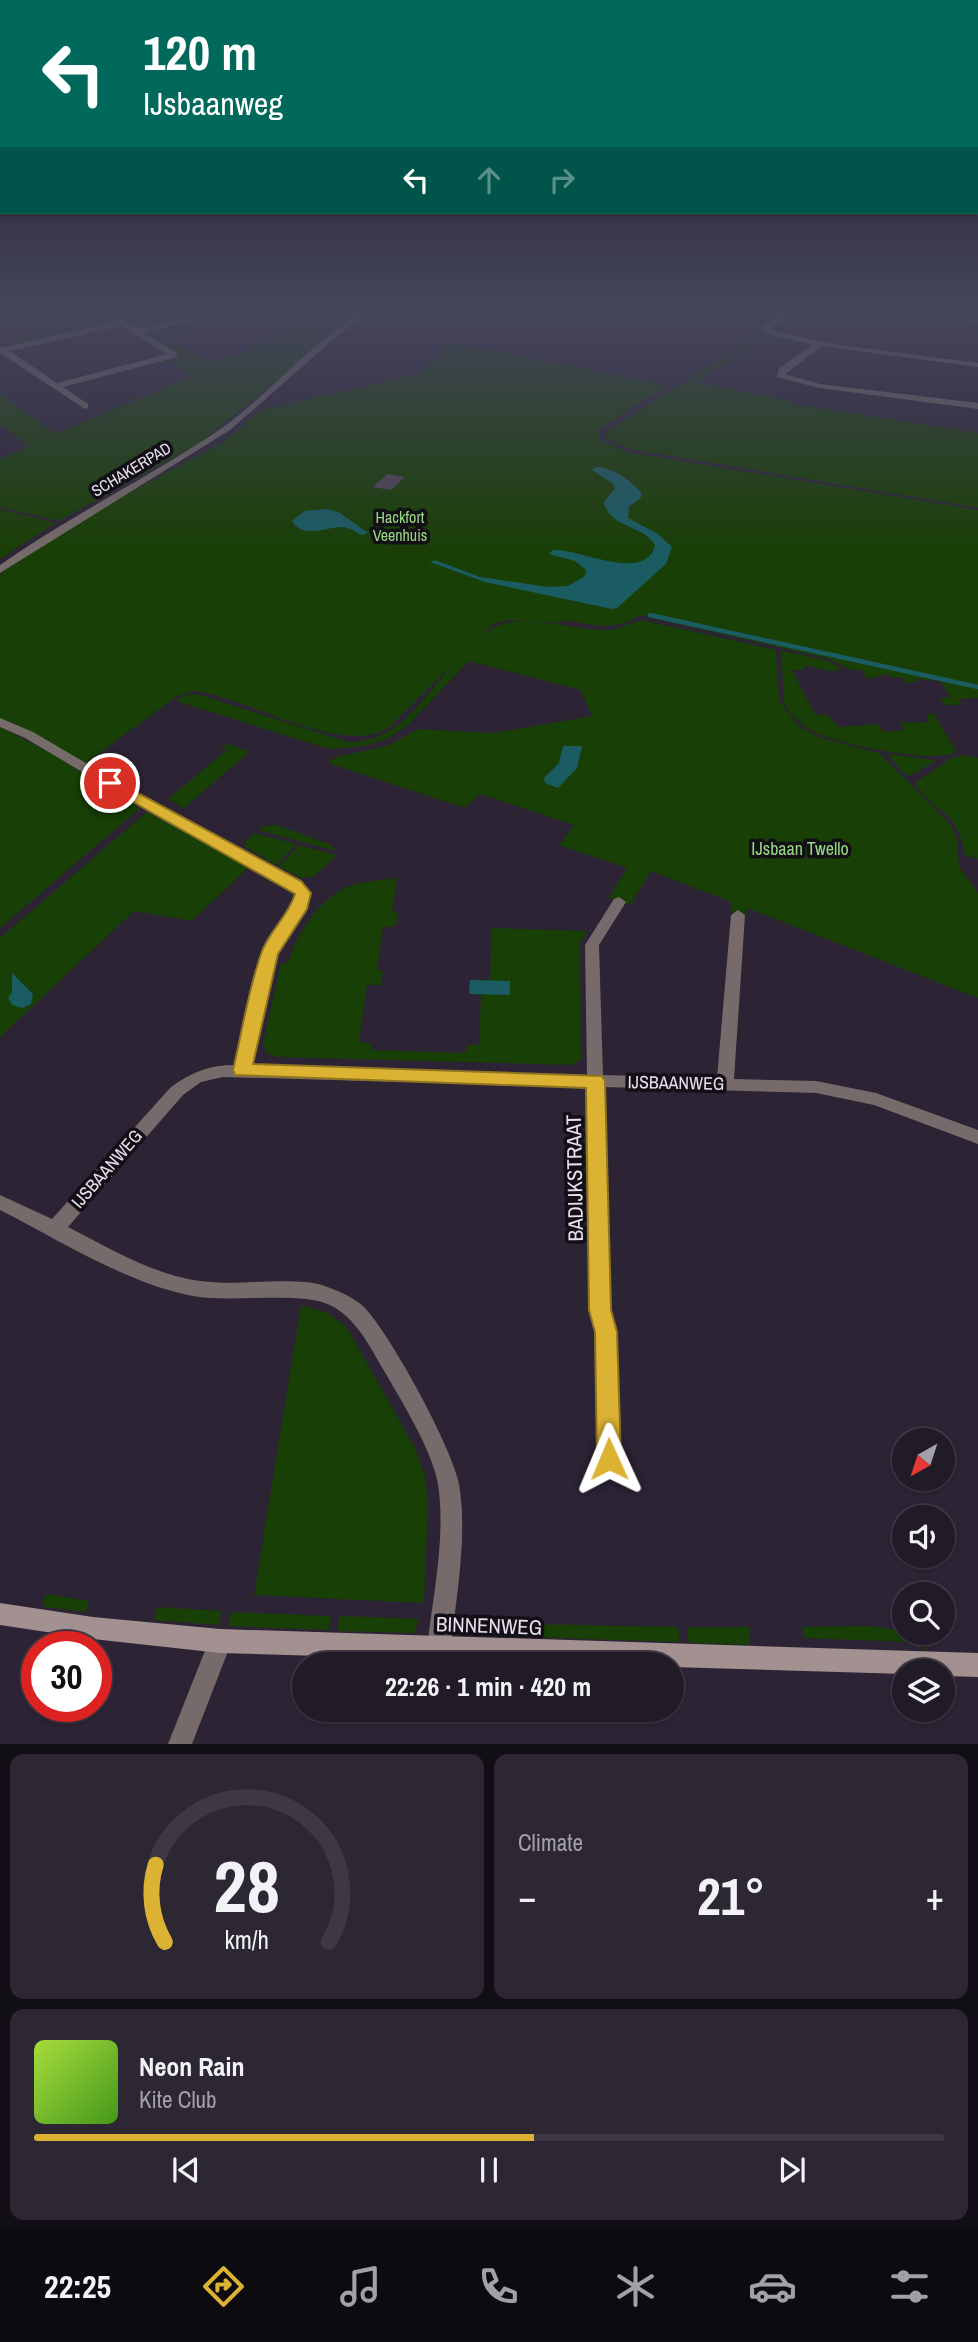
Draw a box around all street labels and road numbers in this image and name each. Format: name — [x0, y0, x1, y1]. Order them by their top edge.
street label: SCHAKERPAD — [87, 437, 175, 501]
street label: IJSBAANWEG — [627, 1069, 725, 1096]
street label: BADIJKSTRAAT — [559, 1114, 590, 1242]
street label: IJSBAANWEG — [65, 1124, 148, 1213]
street label: BINNENWEG — [435, 1609, 543, 1642]

